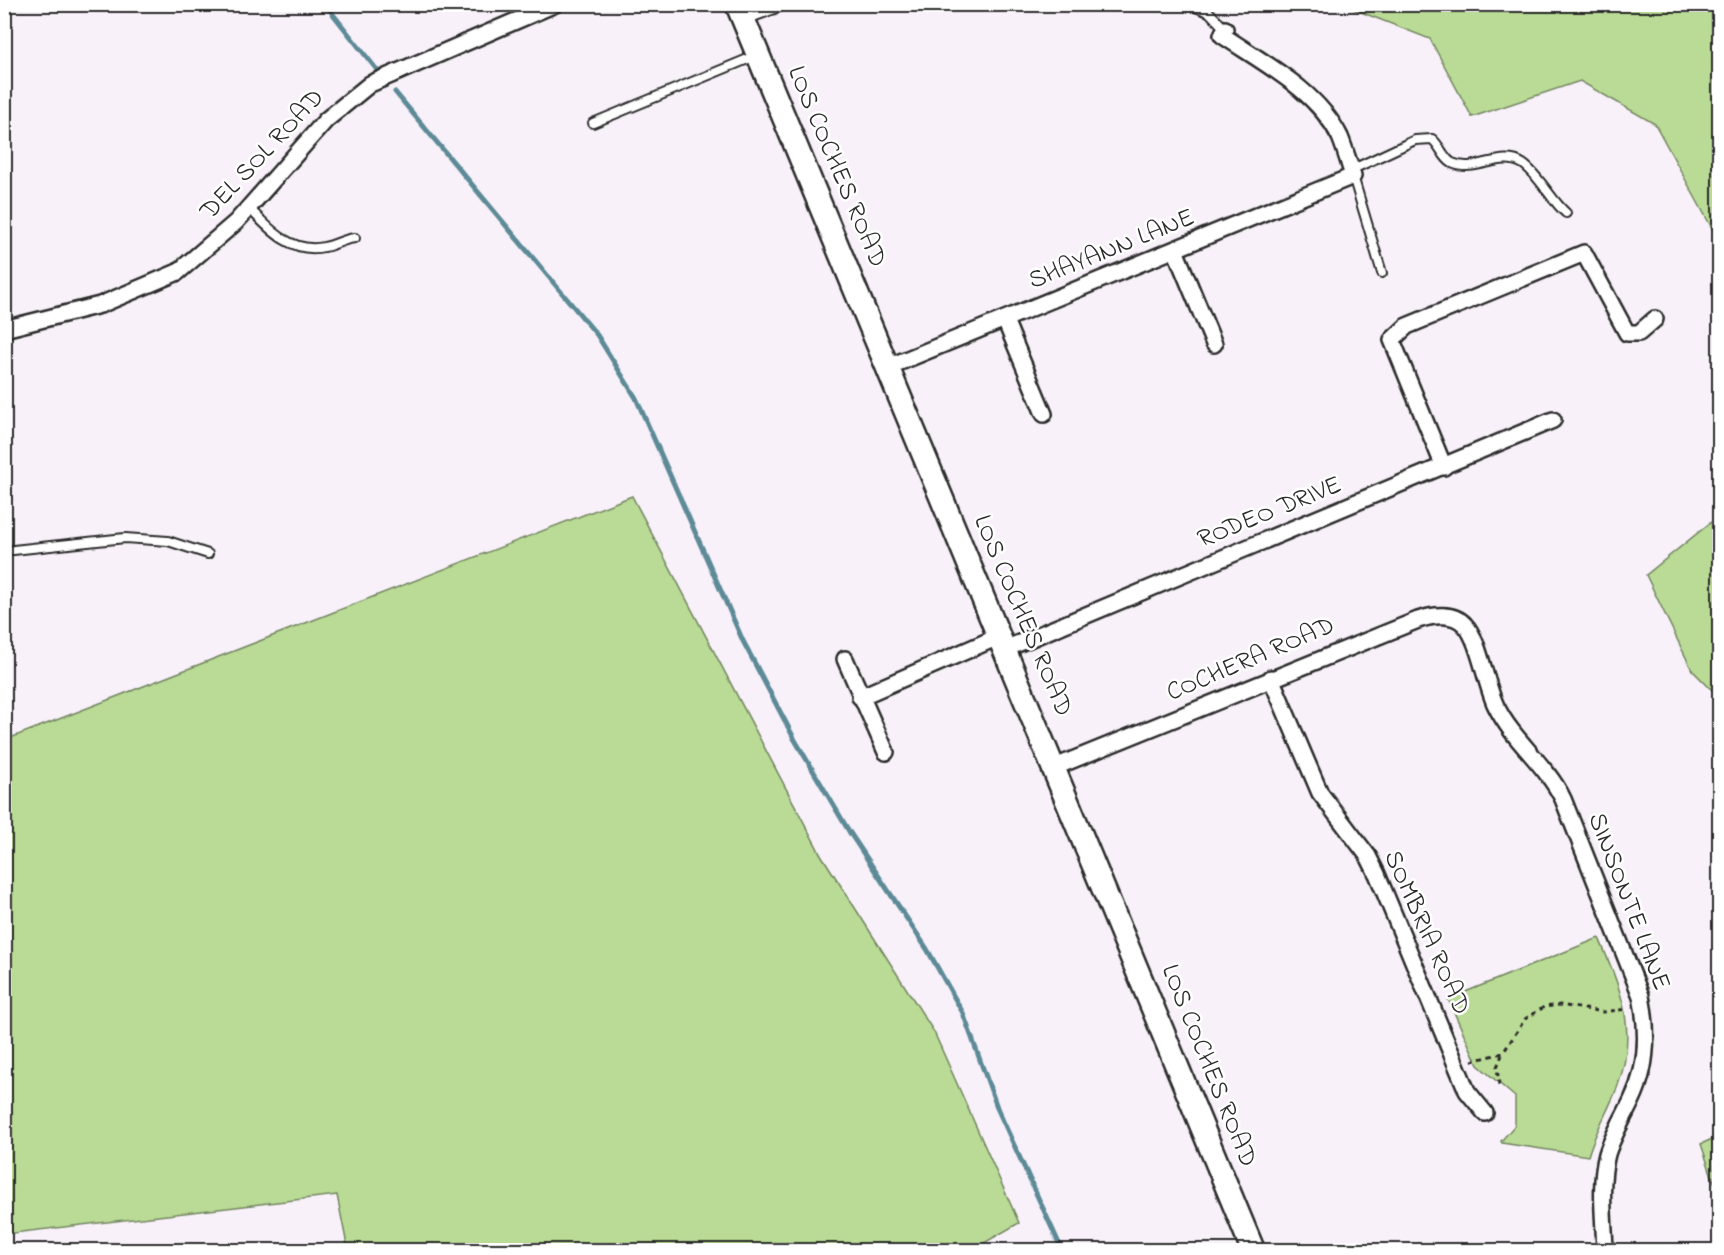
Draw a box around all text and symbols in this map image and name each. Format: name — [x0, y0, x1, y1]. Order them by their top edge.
street label: LOS COCHES ROAD — [776, 60, 896, 274]
street label: DEL SOL ROAD — [191, 81, 334, 230]
street label: SHAYANN LANE — [1023, 199, 1201, 301]
street label: RODEO DRIVE — [1192, 467, 1348, 559]
street label: LOS COCHES ROAD — [962, 509, 1082, 723]
street label: COCHERA ROAD — [1161, 607, 1341, 713]
street label: SINSONTE LANE — [1577, 808, 1679, 996]
street label: SOMBRIA ROAD — [1373, 844, 1479, 1022]
street label: LOS COCHES ROAD — [1150, 959, 1266, 1173]

